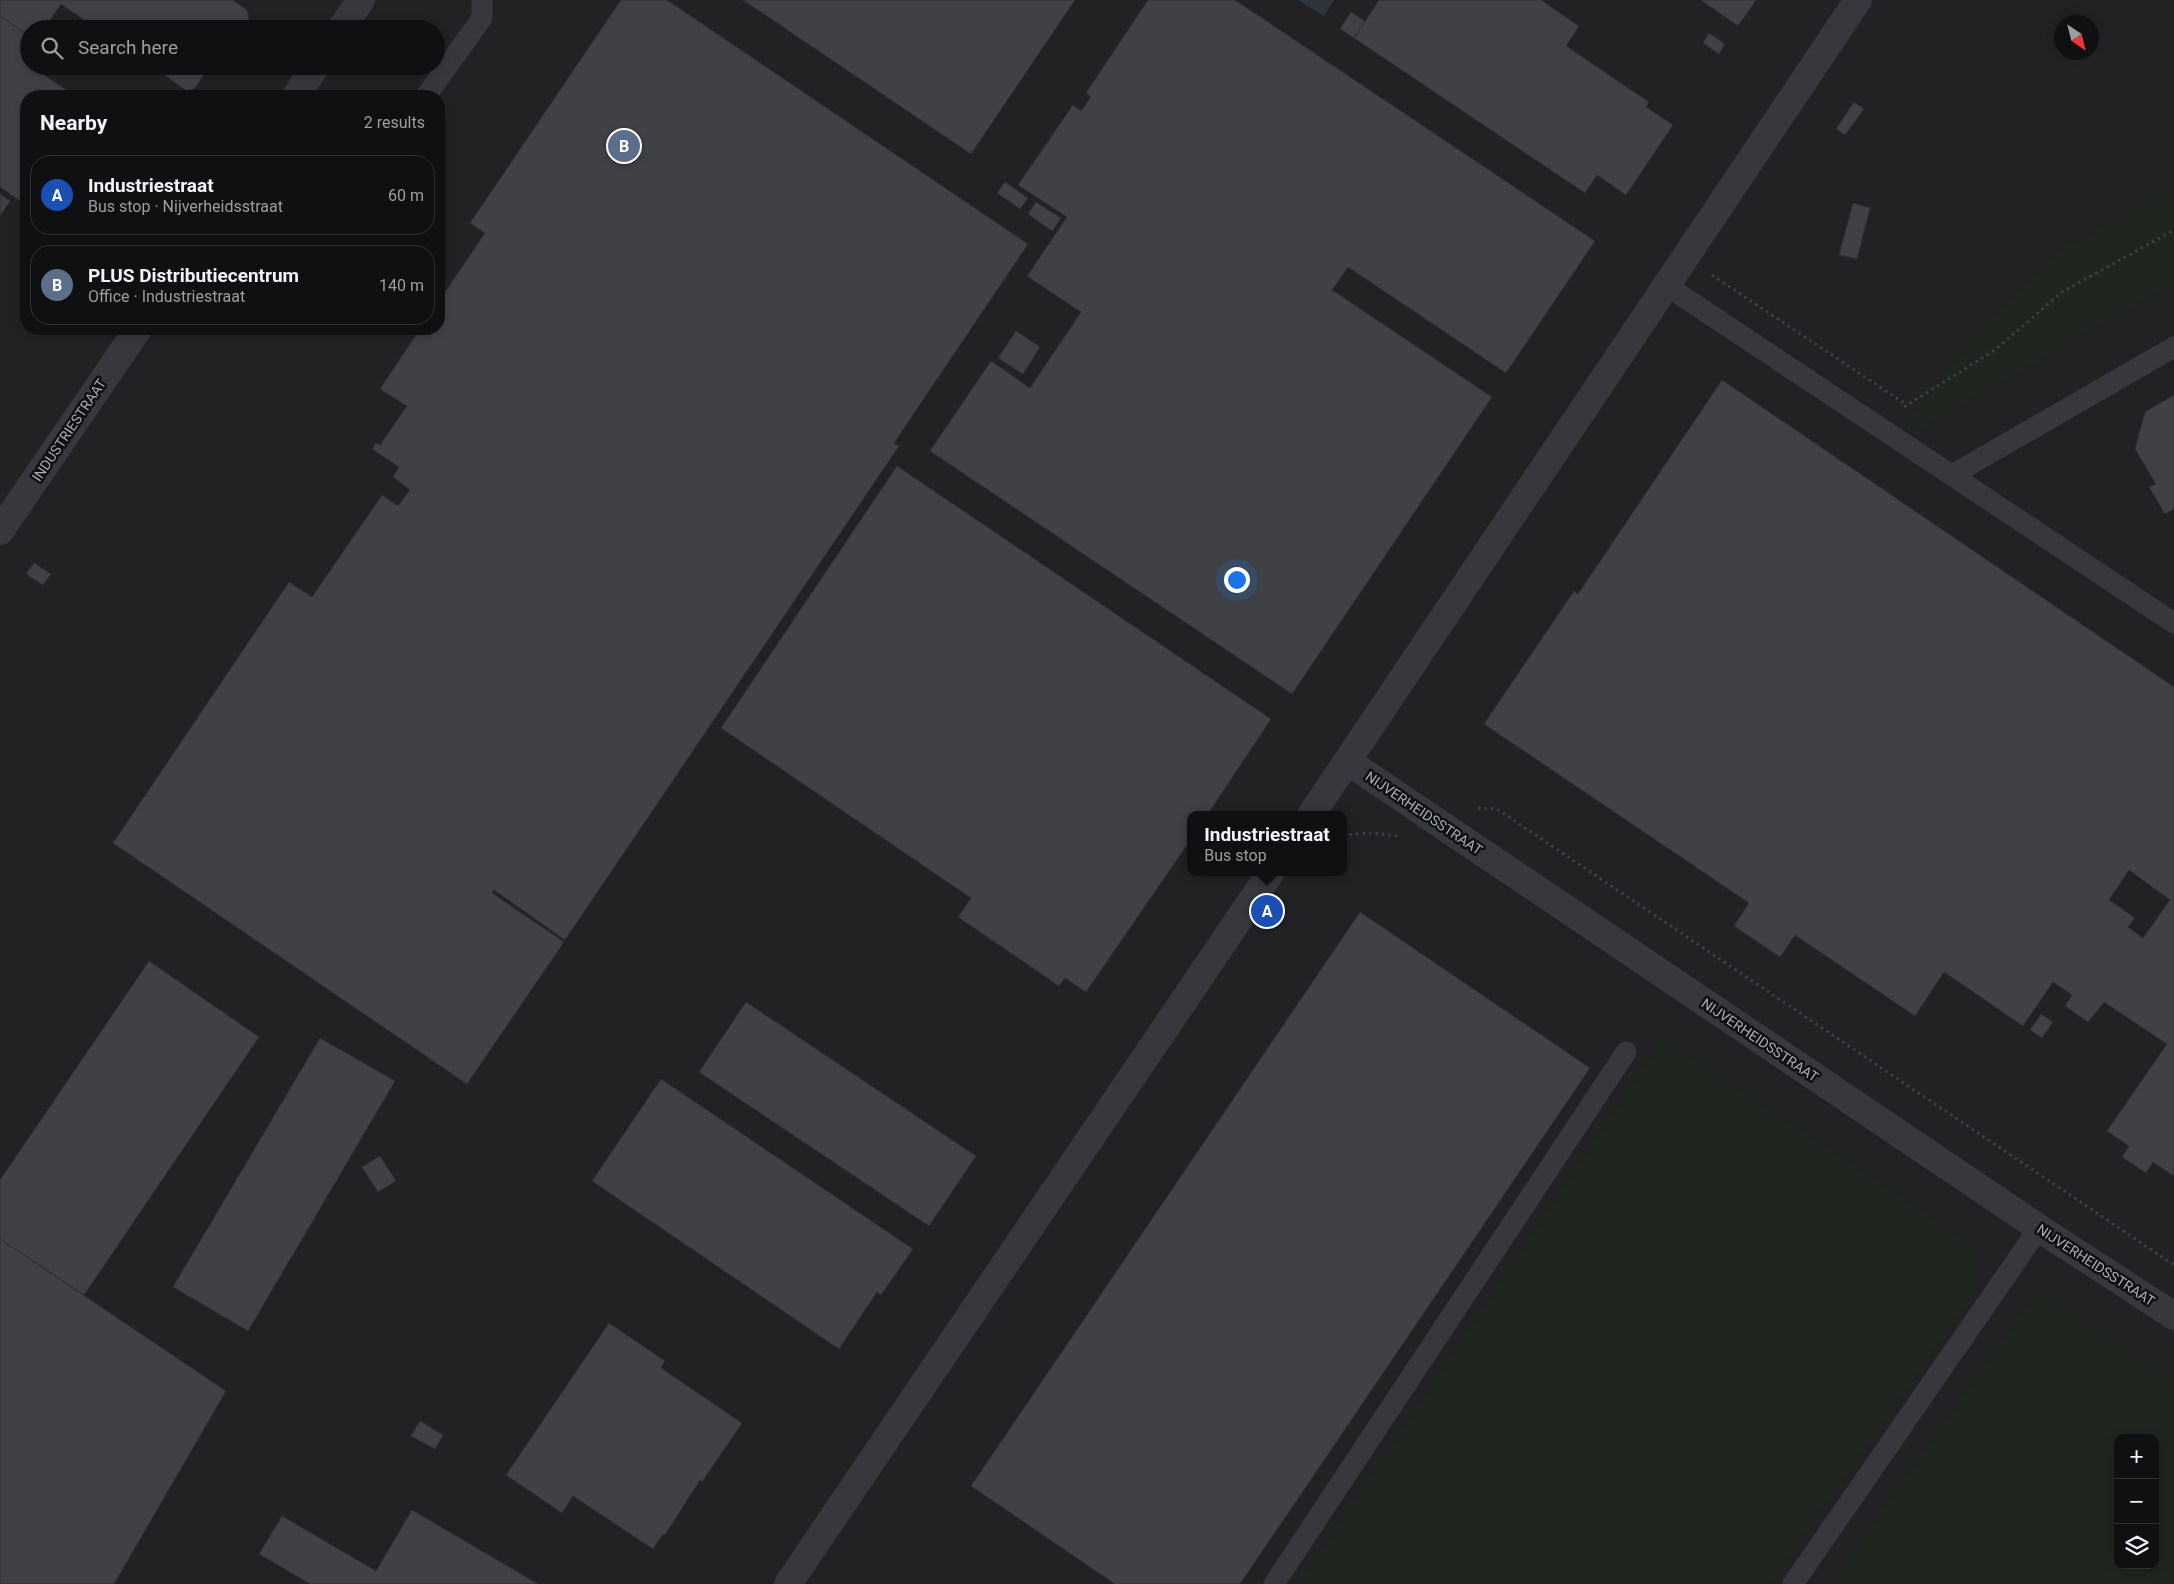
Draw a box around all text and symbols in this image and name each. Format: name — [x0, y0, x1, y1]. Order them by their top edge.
north arrow — [2054, 15, 2099, 60]
search box — [20, 20, 445, 75]
icon: search — [38, 34, 66, 62]
text: Search here — [78, 36, 178, 59]
text: Nearby — [40, 111, 107, 135]
text: 2 results — [364, 113, 425, 132]
pin: B — [608, 127, 640, 165]
text: Industriestraat — [88, 174, 214, 197]
text: A — [52, 186, 62, 205]
text: 60 m — [388, 186, 424, 205]
text: Bus stop · Nijverheidsstraat — [88, 197, 283, 216]
text: PLUS Distributiecentrum — [88, 264, 299, 287]
text: B — [52, 276, 62, 295]
text: 140 m — [379, 276, 424, 295]
text: Office · Industriestraat — [88, 287, 245, 306]
street label: INDUSTRIESTRAAT — [29, 375, 110, 484]
your location — [1224, 567, 1250, 593]
street label: NIJVERHEIDSSTRAAT — [1363, 768, 1486, 858]
popup — [1187, 811, 1347, 876]
text: Industriestraat — [1204, 823, 1330, 846]
text: Bus stop — [1204, 846, 1267, 865]
pin: A — [1251, 892, 1283, 930]
street label: NIJVERHEIDSSTRAAT — [1699, 995, 1822, 1085]
street label: NIJVERHEIDSSTRAAT — [2034, 1221, 2158, 1309]
map controls — [2114, 1434, 2159, 1569]
button: + — [2114, 1434, 2159, 1479]
button: − — [2114, 1479, 2159, 1524]
button: layers — [2114, 1524, 2159, 1569]

